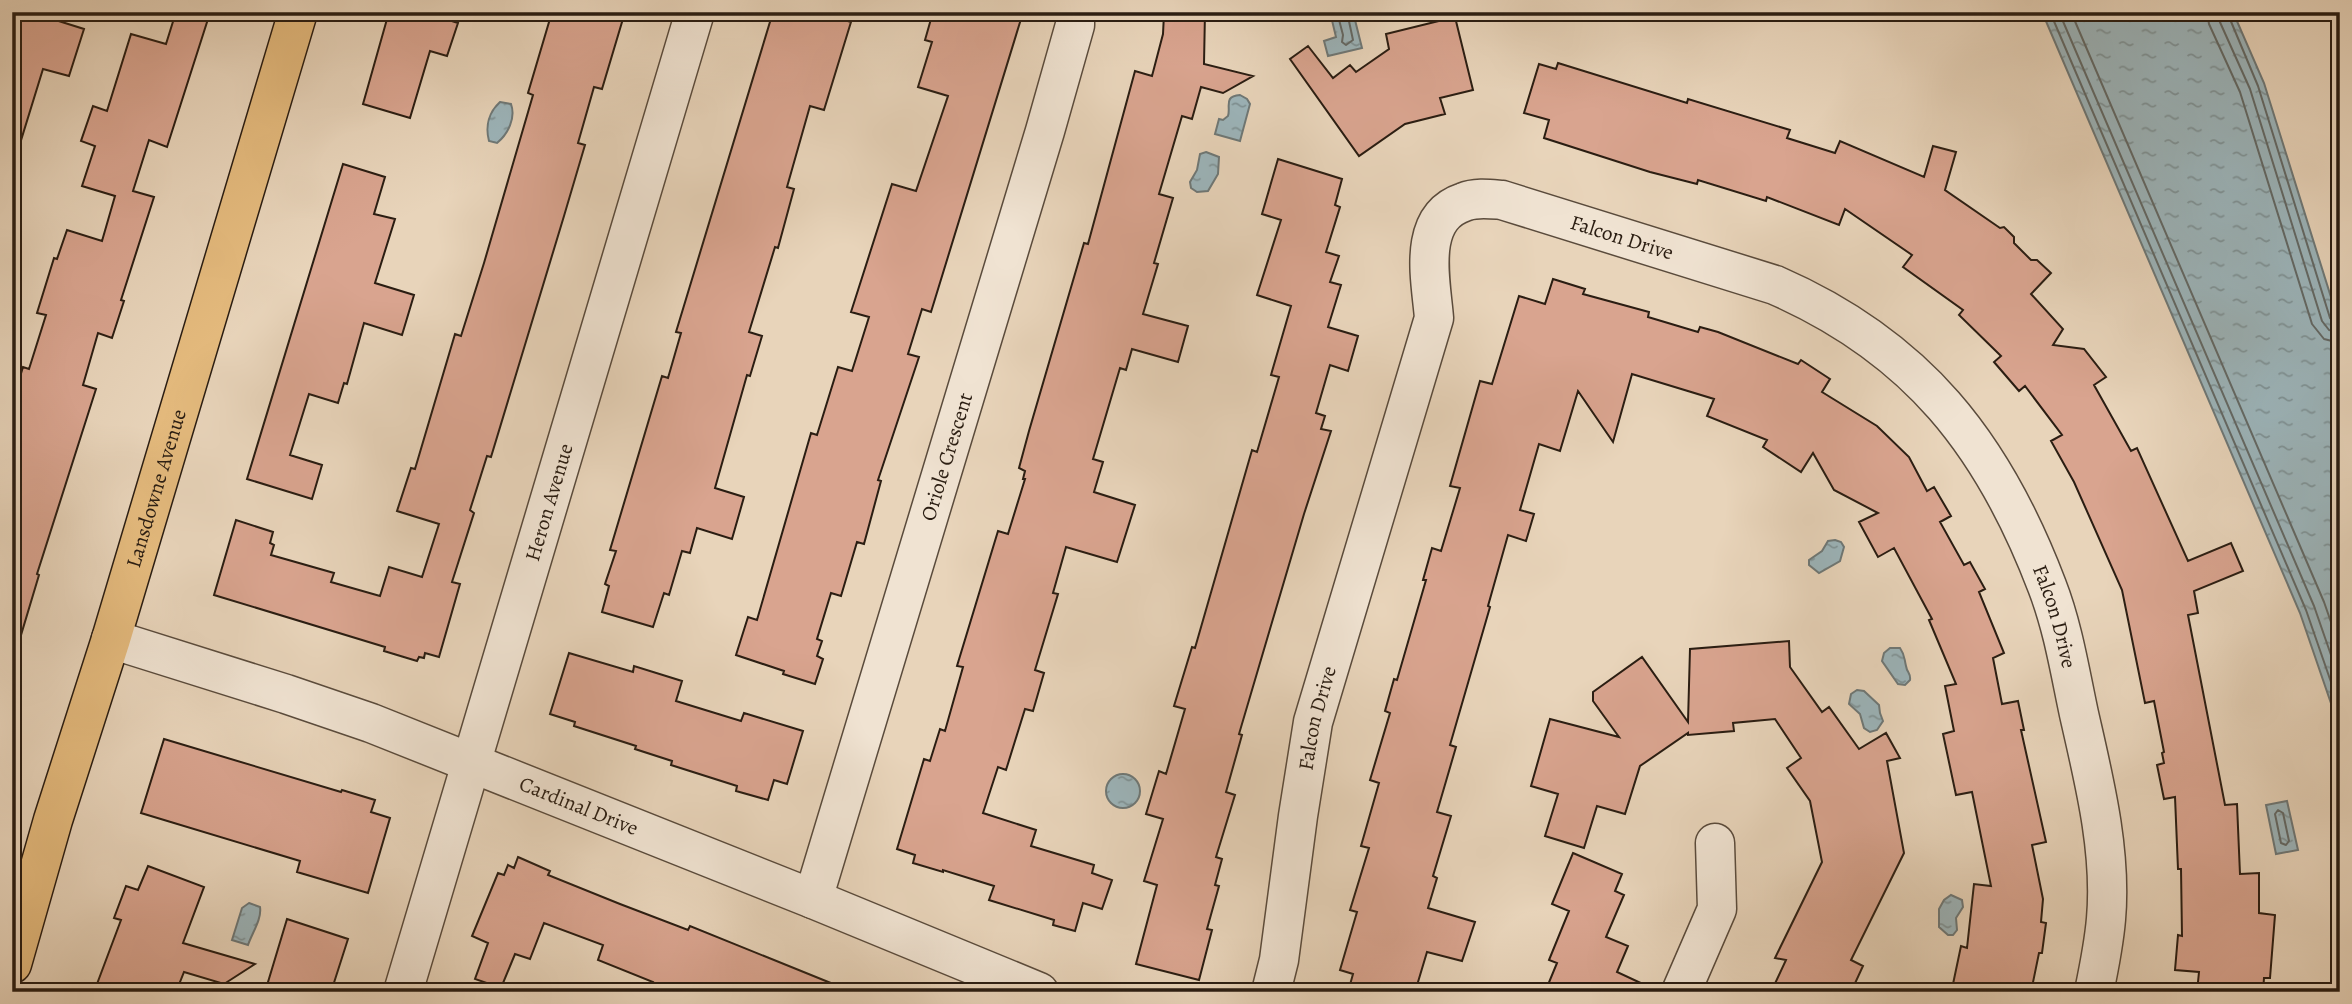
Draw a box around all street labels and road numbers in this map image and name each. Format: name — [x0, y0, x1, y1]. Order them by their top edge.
street label: Falcon Drive — [1567, 208, 1677, 267]
street label: Oriole Crescent — [914, 389, 979, 524]
street label: Lansdowne Avenue — [119, 406, 193, 571]
street label: Heron Avenue — [518, 440, 580, 564]
street label: Falcon Drive — [2026, 560, 2083, 671]
street label: Falcon Drive — [1291, 662, 1343, 772]
street label: Cardinal Drive — [515, 769, 642, 842]

